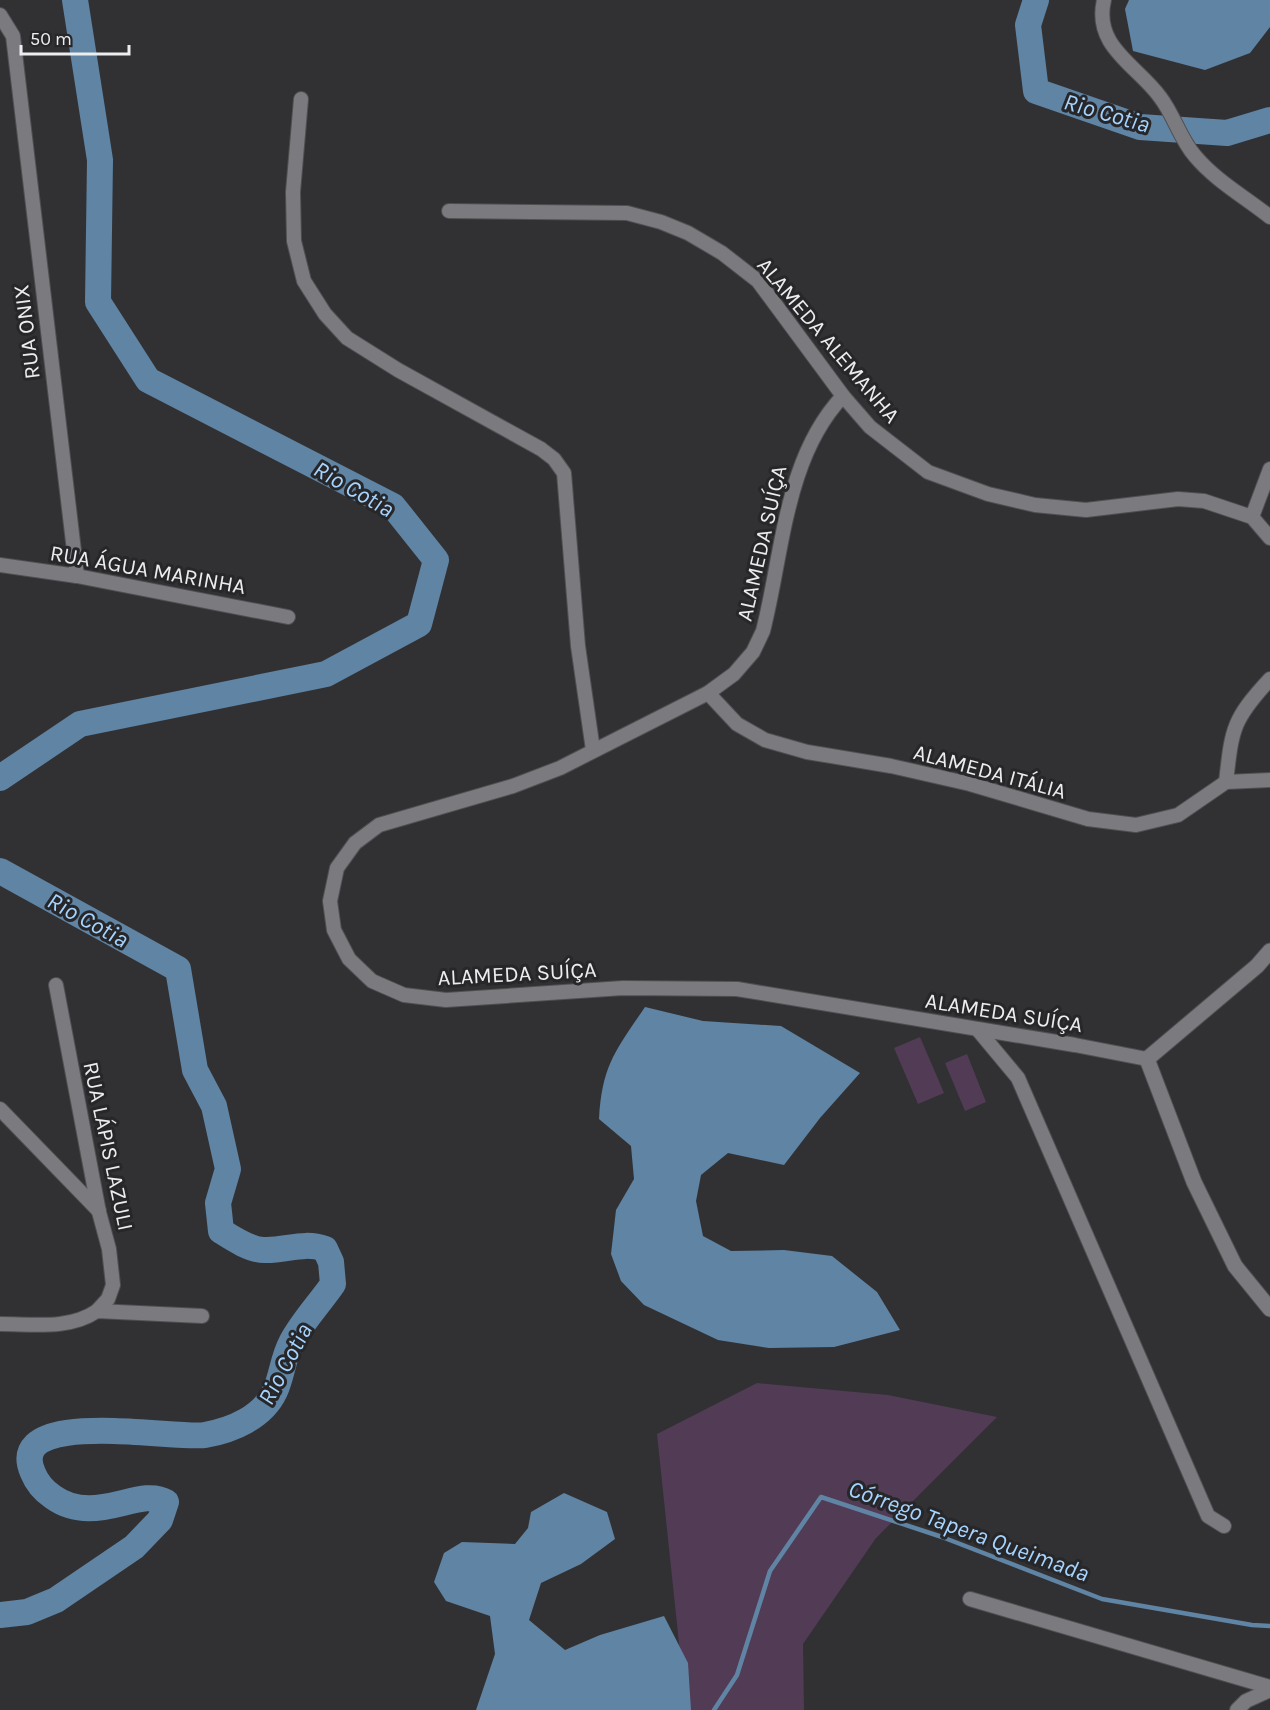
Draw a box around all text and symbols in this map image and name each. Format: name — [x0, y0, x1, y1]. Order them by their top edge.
scale bar — [21, 18, 129, 56]
text: 50 m — [30, 28, 72, 50]
water label: Rio Cotia — [1061, 87, 1153, 139]
street label: ALAMEDA ALEMANHA — [751, 253, 905, 429]
street label: RUA ONIX — [8, 283, 46, 381]
water label: Rio Cotia — [309, 455, 399, 523]
street label: ALAMEDA SUÍÇA — [730, 462, 793, 624]
street label: RUA ÁGUA MARINHA — [48, 539, 248, 600]
street label: ALAMEDA ITÁLIA — [911, 738, 1070, 805]
water label: Rio Cotia — [43, 886, 133, 954]
street label: ALAMEDA SUÍÇA — [437, 956, 597, 991]
street label: ALAMEDA SUÍÇA — [923, 987, 1085, 1038]
street label: RUA LÁPIS LAZULI — [77, 1059, 140, 1233]
water label: Rio Cotia — [252, 1318, 318, 1410]
water label: Córrego Tapera Queimada — [845, 1474, 1093, 1588]

